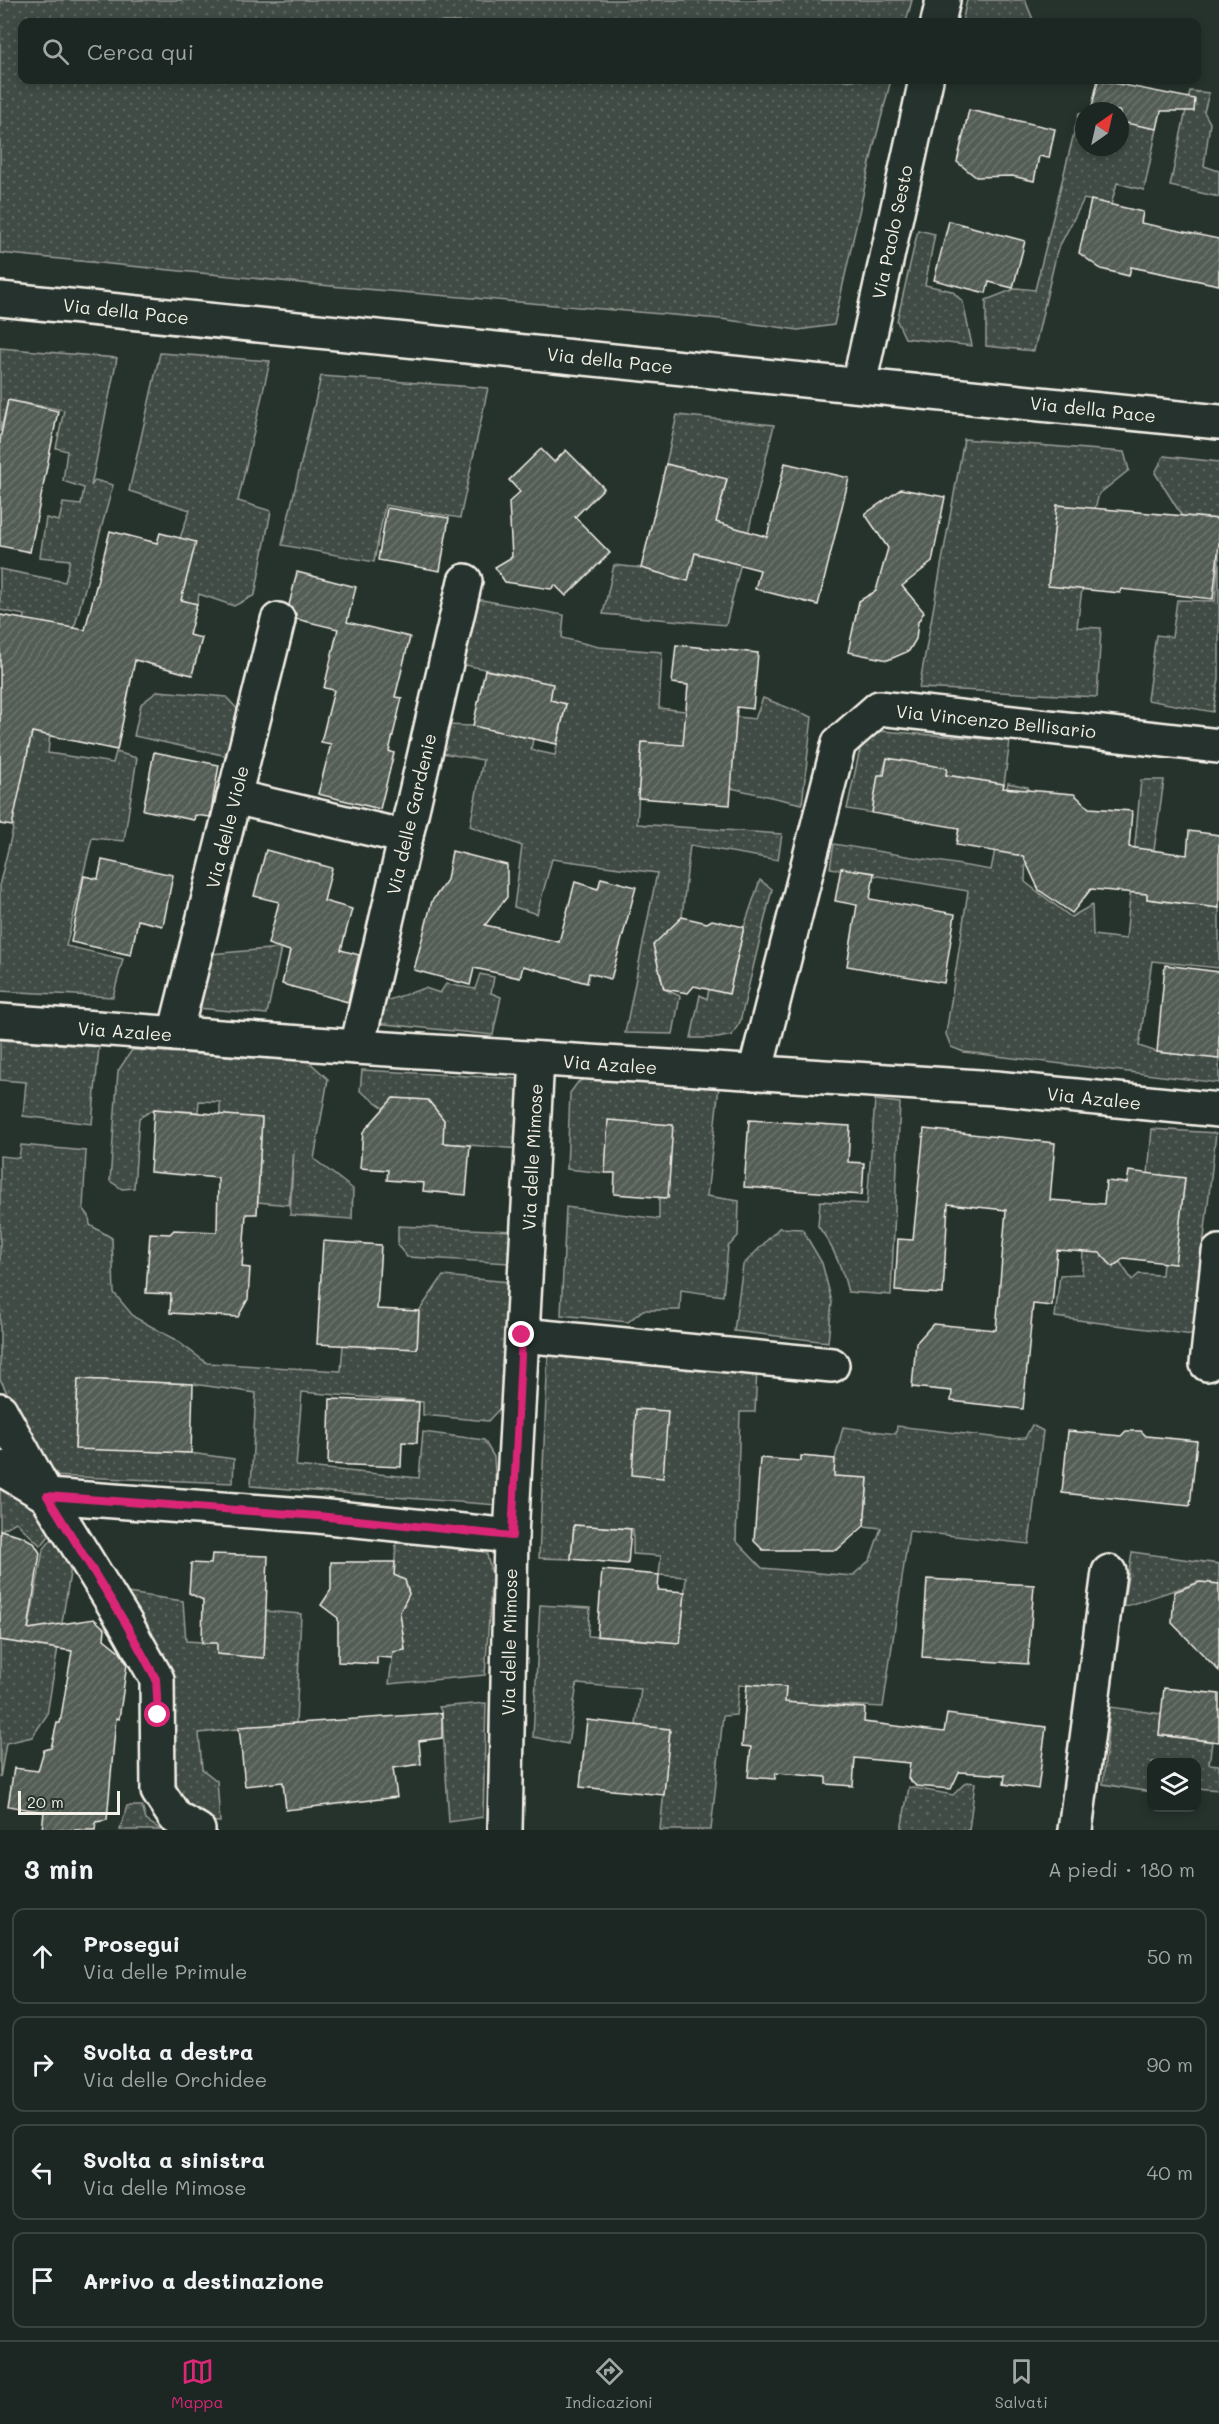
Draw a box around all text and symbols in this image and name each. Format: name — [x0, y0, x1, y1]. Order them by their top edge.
search box — [18, 18, 1201, 84]
icon: search — [39, 35, 72, 68]
text: Cerca qui — [87, 37, 194, 66]
north arrow — [1075, 102, 1129, 156]
street label: Via Paolo Sesto — [866, 162, 918, 301]
street label: Via della Pace — [62, 292, 190, 330]
street label: Via della Pace — [546, 341, 674, 379]
street label: Via della Pace — [1029, 390, 1157, 428]
street label: Via Vincenzo Bellisario — [895, 699, 1098, 743]
street label: Via delle Gardenie — [381, 731, 441, 897]
street label: Via delle Viole — [200, 763, 254, 891]
street label: Via Azalee — [77, 1016, 173, 1046]
street label: Via Azalee — [562, 1049, 658, 1079]
street label: Via Azalee — [1046, 1081, 1142, 1115]
street label: Via delle Mimose — [516, 1083, 548, 1231]
route end — [508, 1321, 534, 1347]
street label: Via delle Mimose — [496, 1568, 522, 1716]
route start — [144, 1701, 170, 1727]
map controls — [1147, 1758, 1201, 1812]
button: layers — [1147, 1758, 1201, 1812]
scale bar — [18, 1788, 120, 1816]
text: 20 m — [27, 1791, 64, 1812]
text: 3 min — [24, 1852, 93, 1886]
text: A piedi · 180 m — [1048, 1856, 1195, 1882]
text: Prosegui — [83, 1929, 180, 1958]
icon: ahead — [26, 1940, 59, 1973]
text: 50 m — [1147, 1943, 1193, 1969]
text: Via delle Primule — [83, 1958, 247, 1984]
text: Svolta a destra — [83, 2037, 253, 2066]
icon: right — [26, 2048, 59, 2081]
text: 90 m — [1147, 2051, 1193, 2077]
text: Via delle Orchidee — [83, 2066, 267, 2092]
text: Svolta a sinistra — [83, 2145, 265, 2174]
icon: left — [26, 2156, 59, 2189]
text: 40 m — [1147, 2159, 1193, 2185]
text: Via delle Mimose — [83, 2174, 247, 2200]
icon: arrive — [26, 2264, 59, 2297]
text: Arrivo a destinazione — [83, 2266, 324, 2295]
tab: Mappa — [171, 2355, 223, 2412]
tab: Indicazioni — [565, 2355, 653, 2412]
tab: Salvati — [995, 2355, 1048, 2412]

